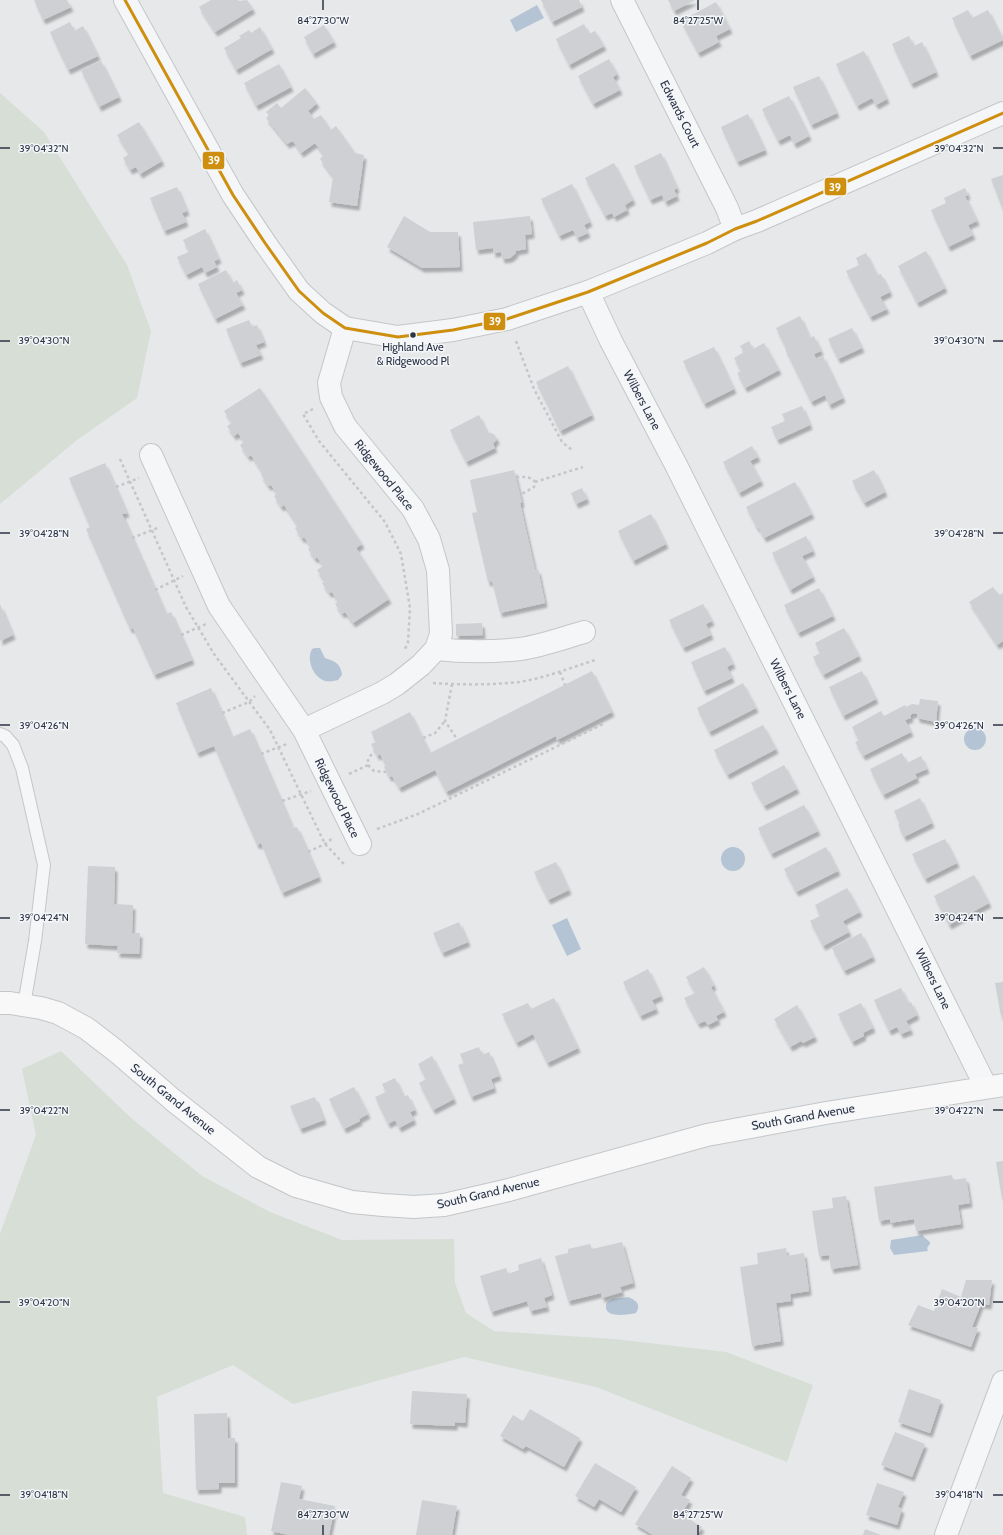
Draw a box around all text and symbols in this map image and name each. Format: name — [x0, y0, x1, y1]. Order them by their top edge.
text: 84°27'30"W — [297, 14, 349, 27]
text: 84°27'25"W — [673, 14, 724, 27]
street label: Edwards Court — [657, 78, 704, 150]
text: 39°04'32"N — [19, 142, 69, 155]
text: 39°04'32"N — [934, 142, 984, 155]
line badge: 39 — [202, 151, 225, 170]
text: 39 — [208, 153, 220, 167]
line badge: 39 — [824, 177, 847, 196]
text: 39 — [829, 180, 841, 194]
line badge: 39 — [483, 312, 506, 331]
text: 39 — [489, 314, 501, 328]
marker: Highland Ave & Ridgewood Pl — [408, 330, 418, 340]
text: 39°04'30"N — [18, 334, 70, 347]
text: 39°04'30"N — [933, 334, 985, 347]
place label: Highland Ave & Ridgewood Pl — [377, 340, 450, 368]
street label: Wilbers Lane — [620, 367, 664, 432]
street label: Ridgewood Place — [351, 436, 417, 513]
text: 39°04'28"N — [19, 527, 69, 540]
text: 39°04'28"N — [934, 527, 984, 540]
street label: Wilbers Lane — [767, 656, 810, 721]
text: 39°04'26"N — [19, 719, 69, 732]
text: 39°04'26"N — [934, 719, 984, 732]
street label: Ridgewood Place — [312, 756, 363, 840]
text: 39°04'24"N — [19, 911, 69, 924]
text: 39°04'24"N — [934, 911, 984, 924]
street label: Wilbers Lane — [912, 946, 955, 1012]
street label: South Grand Avenue — [128, 1060, 219, 1137]
street label: South Grand Avenue — [750, 1100, 856, 1133]
text: 39°04'22"N — [19, 1104, 69, 1117]
text: 39°04'22"N — [934, 1104, 984, 1117]
street label: South Grand Avenue — [435, 1173, 541, 1212]
text: 39°04'20"N — [19, 1296, 69, 1309]
text: 39°04'20"N — [934, 1296, 984, 1309]
text: 39°04'18"N — [20, 1488, 68, 1501]
text: 39°04'18"N — [935, 1488, 983, 1501]
text: 84°27'30"W — [297, 1508, 349, 1521]
text: 84°27'25"W — [673, 1508, 724, 1521]

